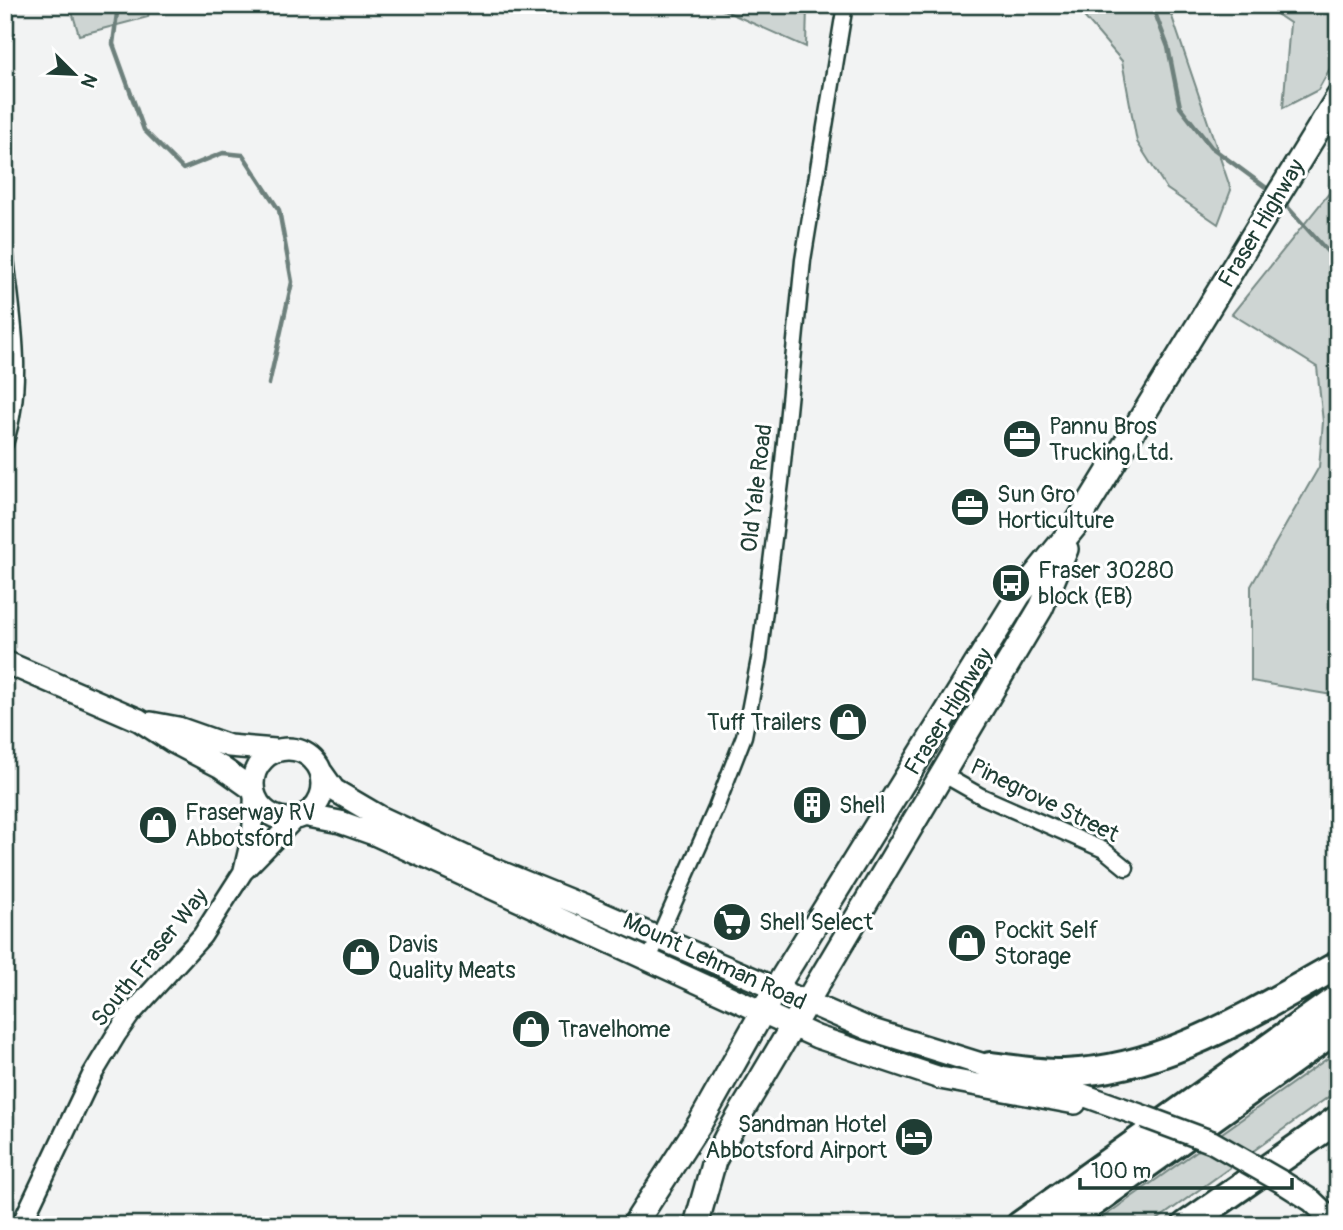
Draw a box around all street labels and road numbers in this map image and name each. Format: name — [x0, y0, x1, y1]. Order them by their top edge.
street label: Fraser Highway — [1212, 154, 1311, 293]
street label: Old Yale Road — [734, 422, 779, 554]
street label: Fraser Highway — [898, 642, 999, 780]
street label: Pinegrove Street — [966, 752, 1124, 849]
street label: South Fraser Way — [85, 882, 214, 1033]
street label: Mount Lehman Road — [619, 906, 811, 1017]

